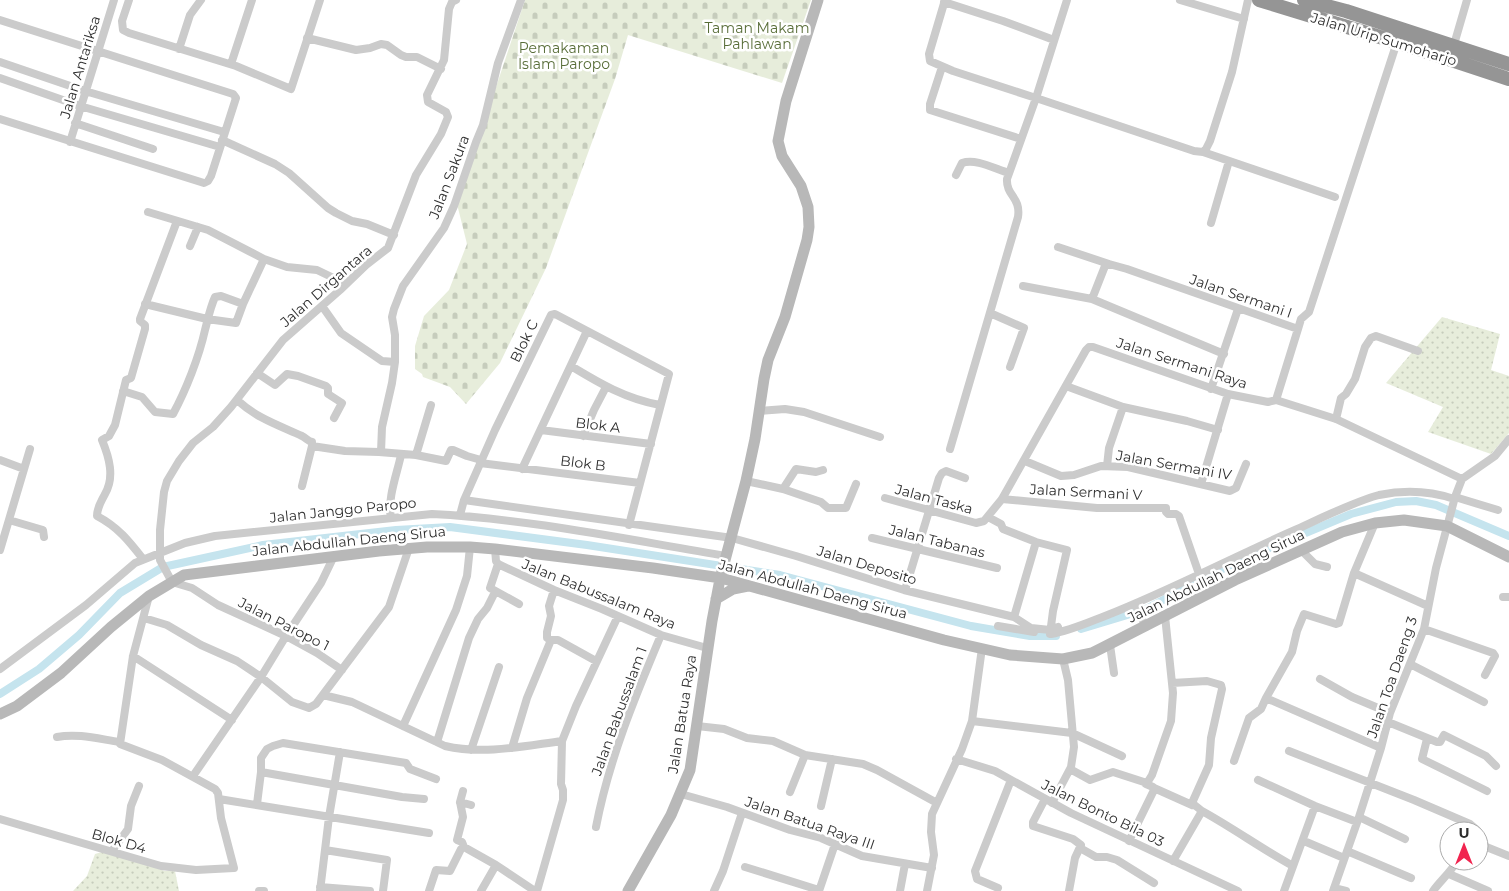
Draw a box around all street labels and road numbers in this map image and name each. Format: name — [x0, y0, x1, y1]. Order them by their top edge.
street label: Jalan Urip Sumoharjo — [1308, 8, 1459, 70]
street label: Jalan Antariksa — [56, 14, 104, 121]
street label: Jalan Sakura — [424, 133, 473, 222]
street label: Jalan Dirgantara — [276, 241, 375, 331]
street label: Jalan Sermani I — [1186, 270, 1295, 322]
street label: Blok C — [506, 317, 542, 365]
street label: Jalan Sermani Raya — [1113, 333, 1250, 393]
street label: Blok A — [574, 413, 622, 437]
street label: Jalan Sermani IV — [1114, 446, 1233, 484]
street label: Blok B — [559, 451, 607, 475]
street label: Jalan Taska — [892, 480, 975, 518]
street label: Jalan Sermani V — [1028, 480, 1143, 504]
street label: Jalan Janggo Paropo — [268, 493, 417, 527]
street label: Jalan Tabanas — [886, 520, 987, 562]
street label: Jalan Abdullah Daeng Sirua — [250, 522, 447, 560]
street label: Jalan Abdullah Daeng Sirua — [1124, 525, 1307, 627]
street label: Jalan Deposito — [814, 541, 919, 589]
street label: Jalan Babussalam Raya — [519, 555, 679, 633]
street label: Jalan Abdullah Daeng Sirua — [716, 555, 909, 623]
street label: Jalan Paropo 1 — [235, 593, 333, 655]
street label: Jalan Toa Daeng 3 — [1362, 614, 1421, 741]
street label: Jalan Babussalam 1 — [587, 644, 651, 779]
street label: Jalan Batua Raya — [664, 653, 700, 776]
street label: Jalan Bonto Bila 03 — [1038, 775, 1167, 851]
street label: Jalan Batua Raya III — [742, 792, 877, 854]
street label: Blok D4 — [90, 825, 149, 858]

